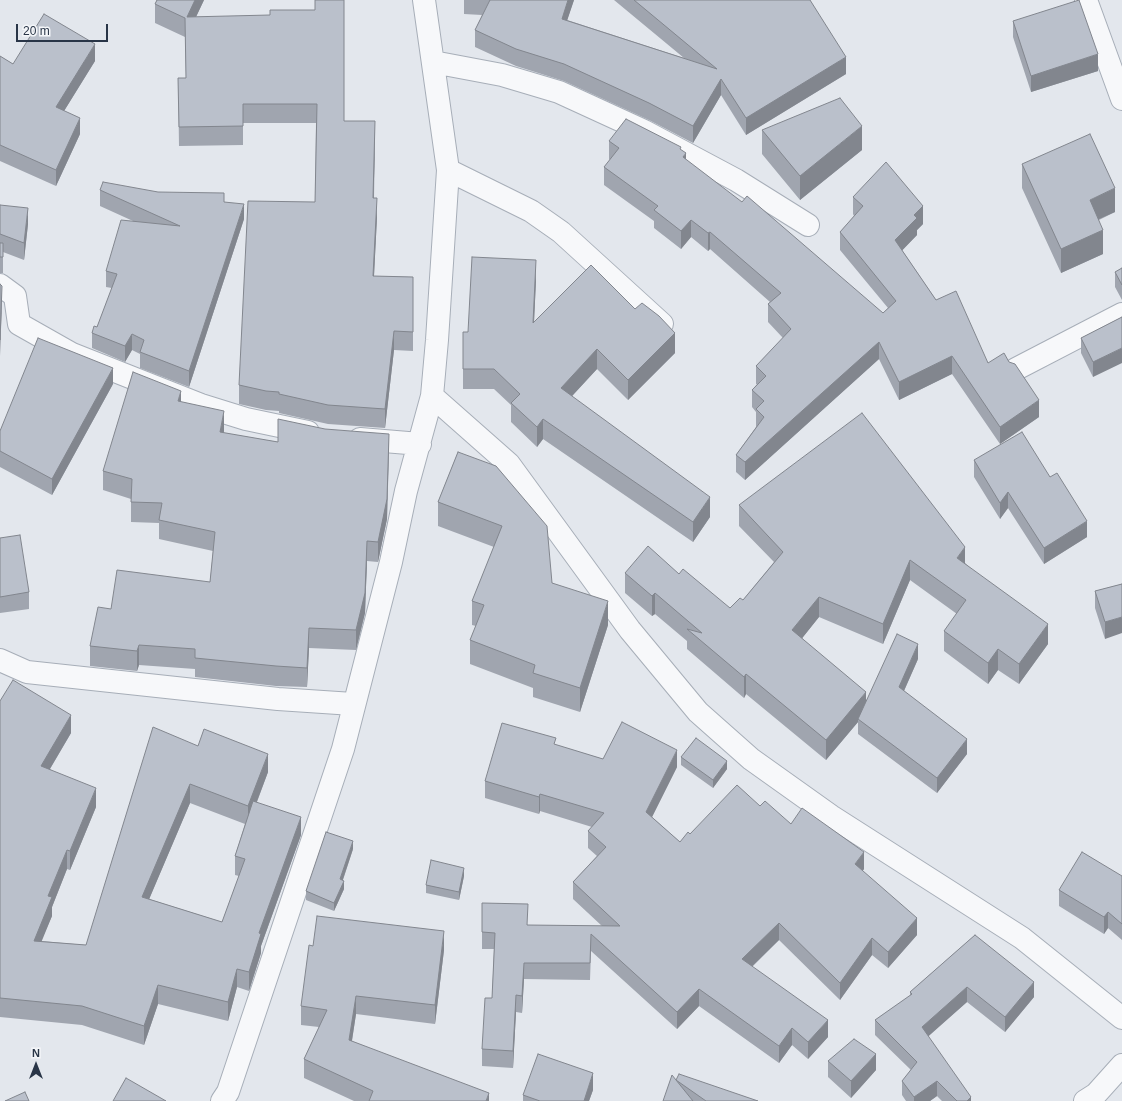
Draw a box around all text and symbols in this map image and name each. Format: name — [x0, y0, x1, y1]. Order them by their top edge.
scale bar — [18, 16, 110, 42]
text: 20 m — [23, 24, 50, 38]
north arrow — [16, 1045, 56, 1085]
text: N — [32, 1047, 40, 1059]

